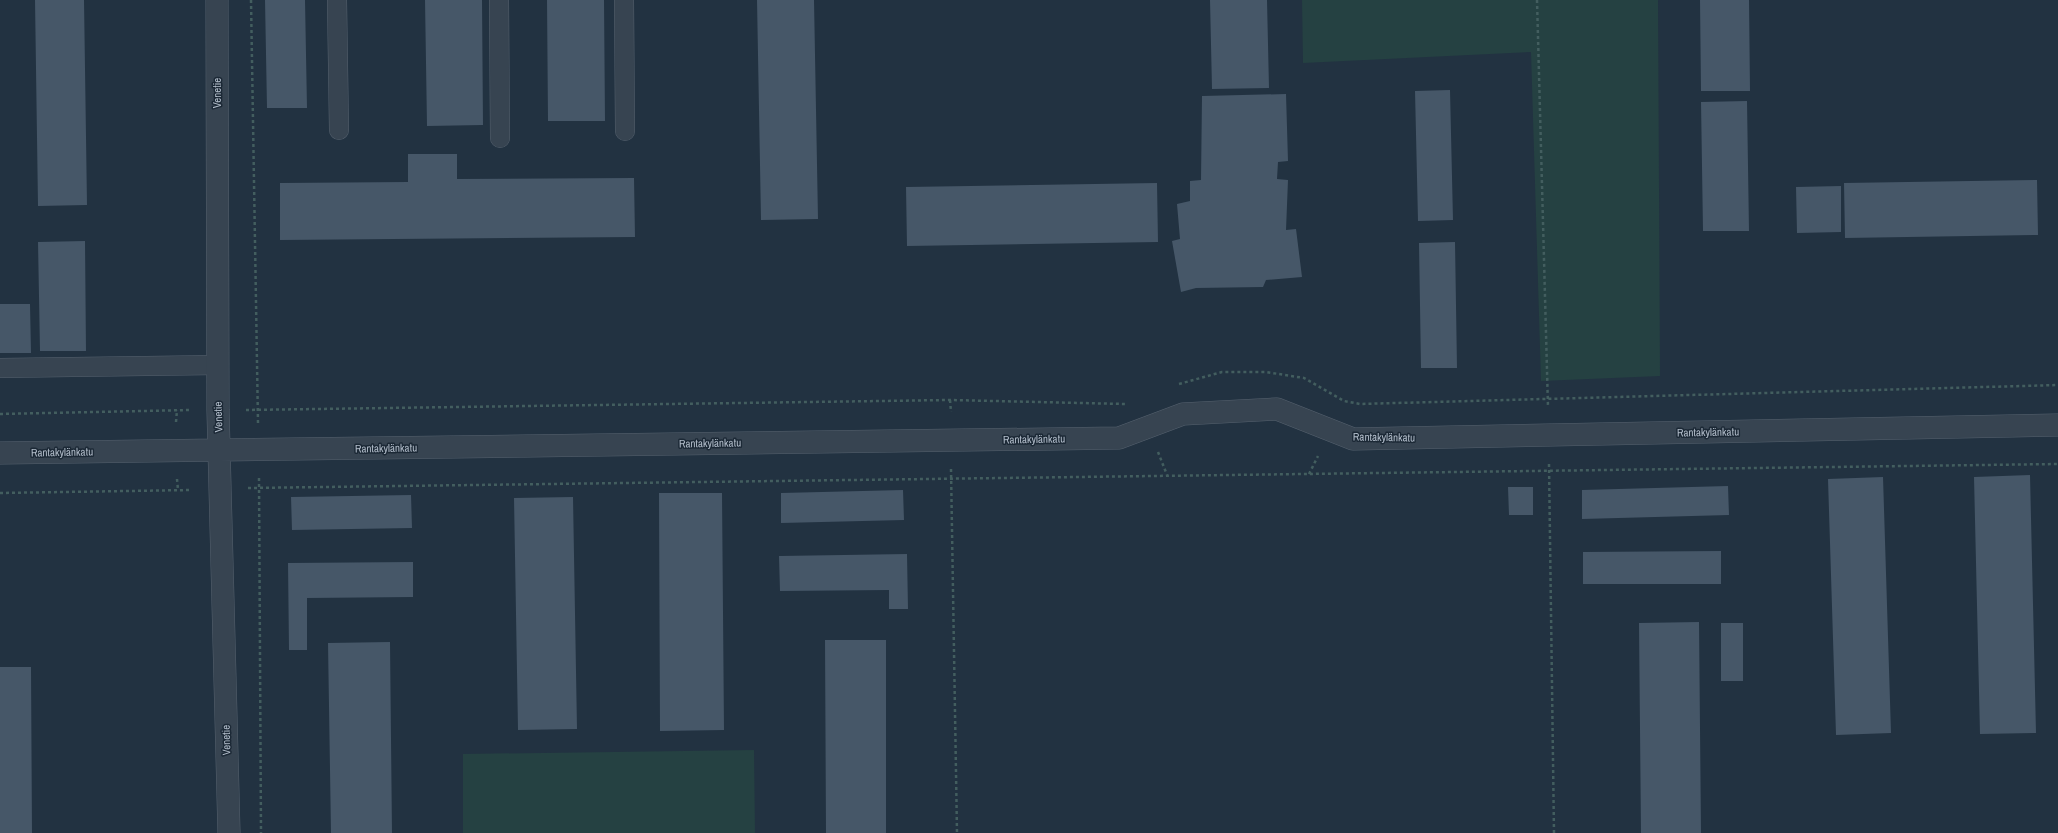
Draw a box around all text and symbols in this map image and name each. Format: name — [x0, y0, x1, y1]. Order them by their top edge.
street label: Venetie — [210, 78, 224, 108]
street label: Venetie — [210, 401, 226, 433]
street label: Rantakylänkatu — [1677, 424, 1739, 440]
street label: Rantakylänkatu — [1353, 429, 1415, 445]
street label: Rantakylänkatu — [1003, 431, 1065, 447]
street label: Rantakylänkatu — [679, 435, 741, 451]
street label: Rantakylänkatu — [355, 440, 417, 456]
street label: Rantakylänkatu — [31, 444, 93, 460]
street label: Venetie — [219, 725, 233, 755]

